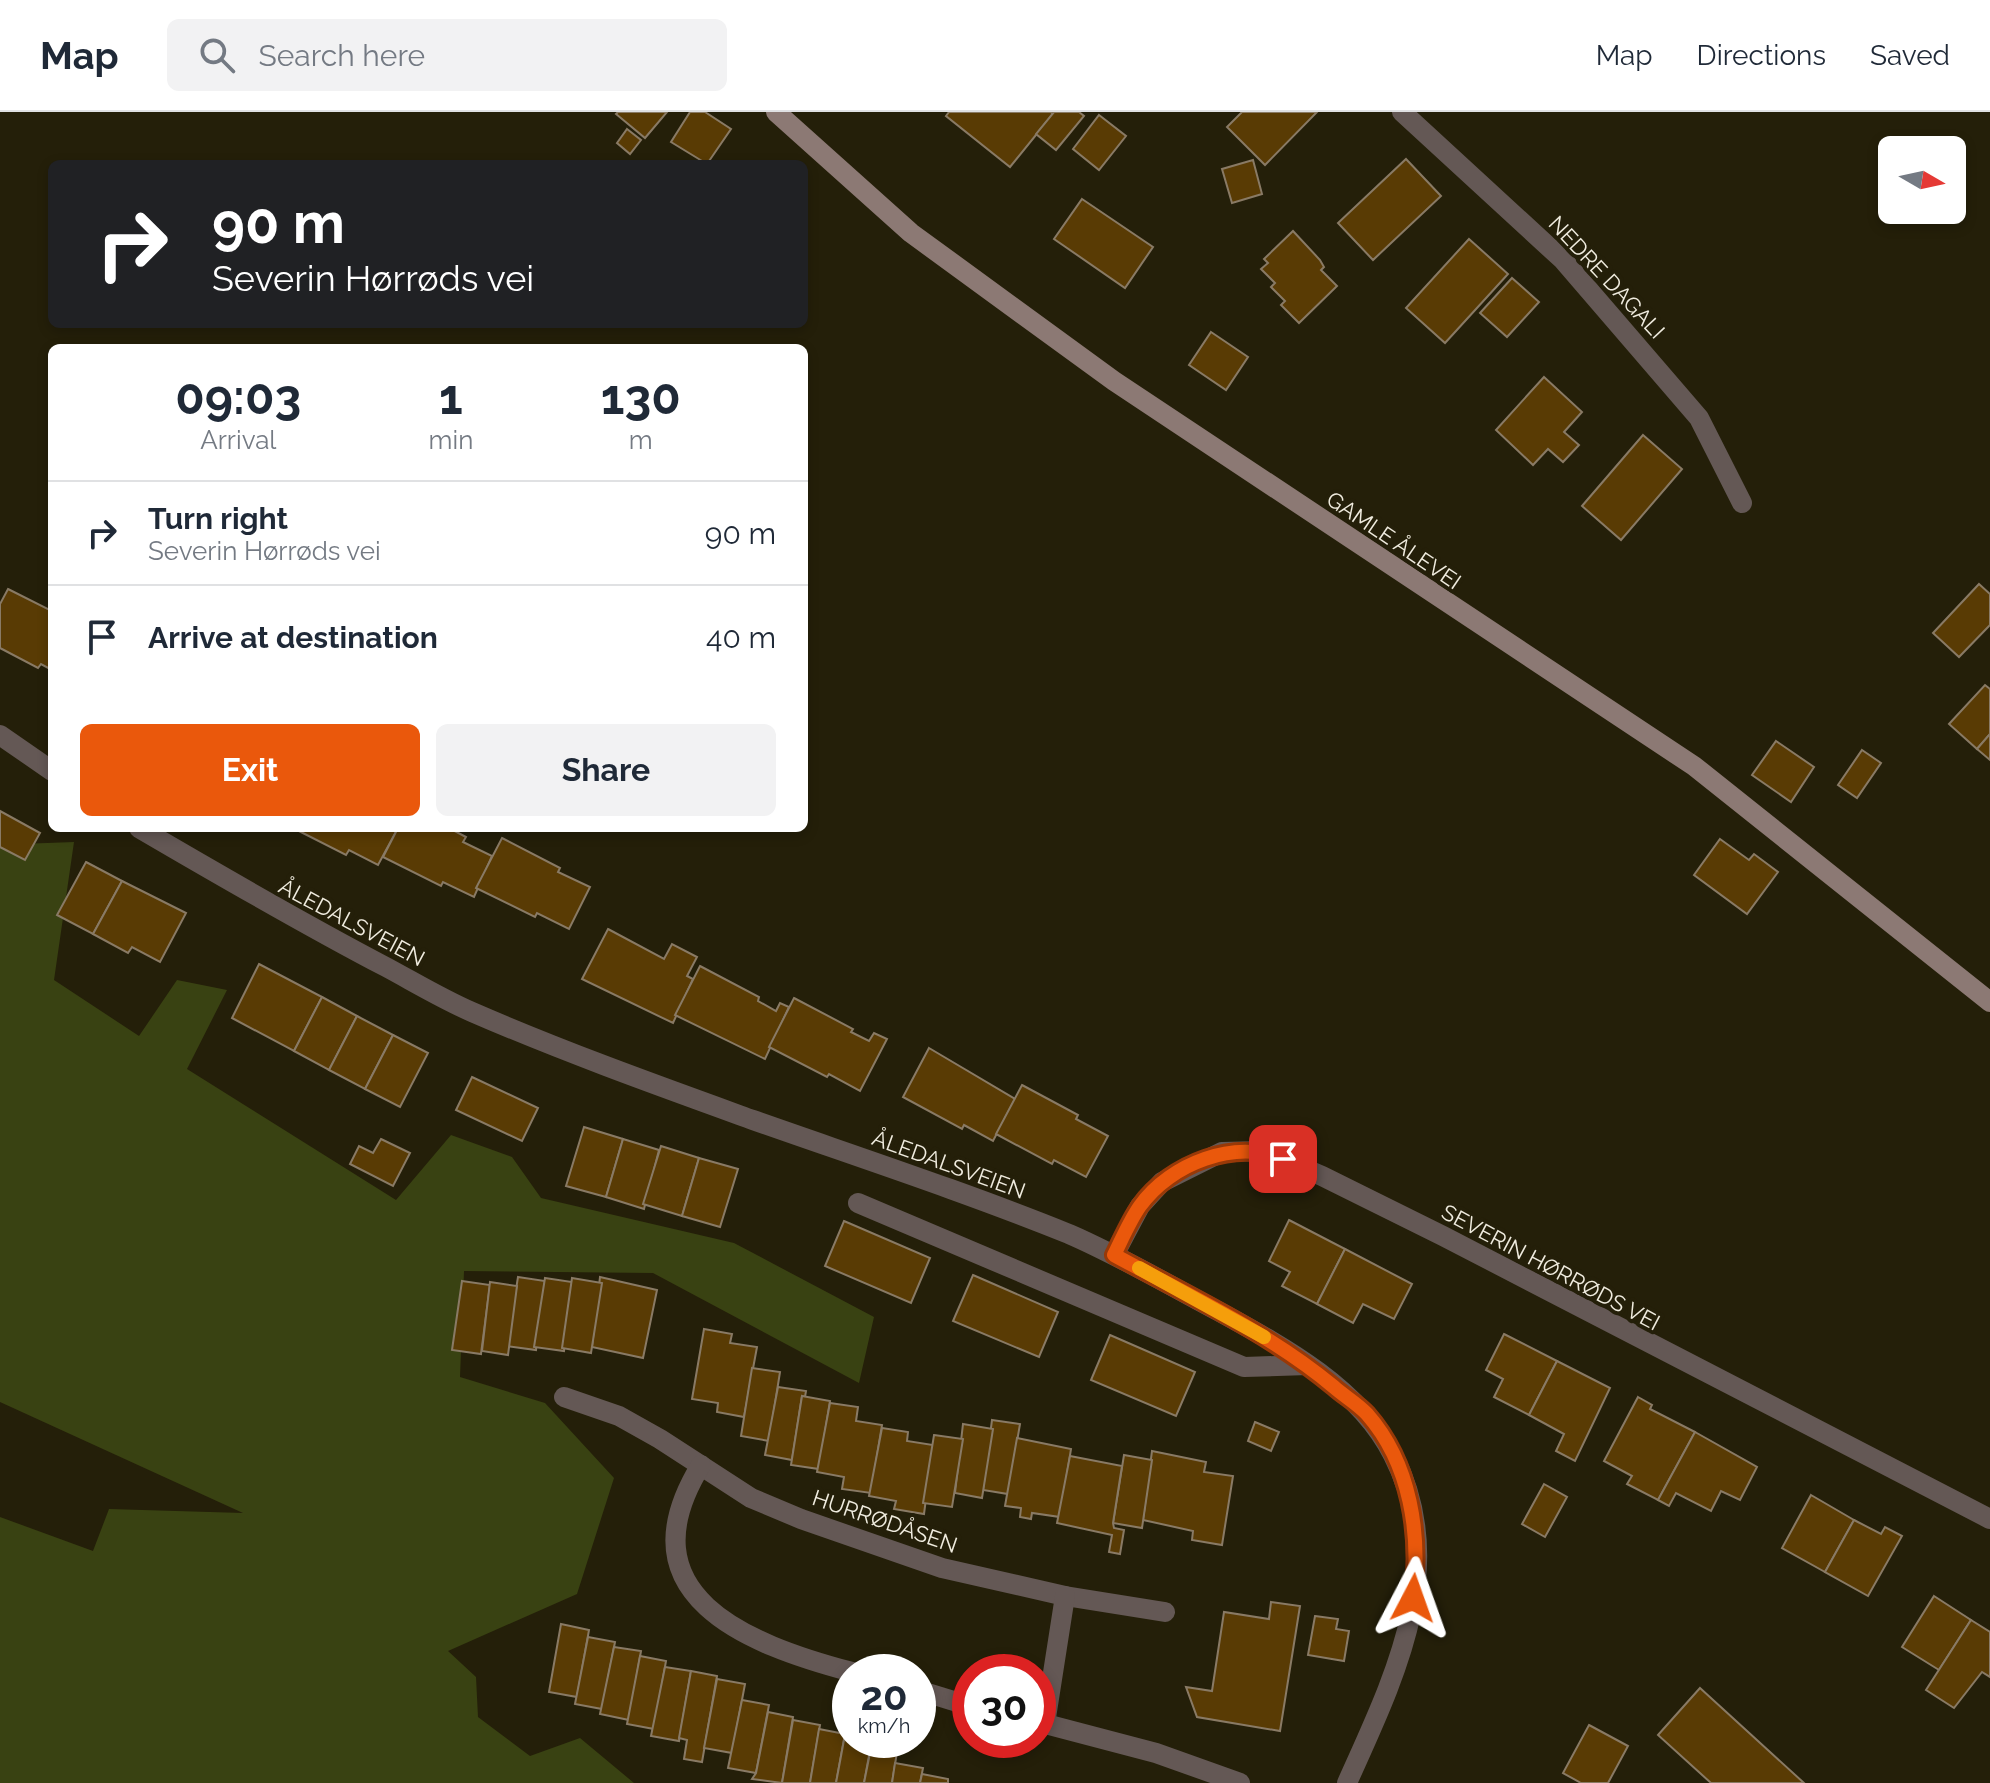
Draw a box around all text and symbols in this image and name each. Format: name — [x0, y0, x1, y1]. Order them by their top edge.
search box — [167, 19, 727, 91]
text: Map — [40, 33, 119, 78]
icon: search — [195, 33, 239, 77]
text: Search here — [259, 38, 425, 73]
text: Map — [1596, 39, 1653, 72]
text: Directions — [1697, 39, 1826, 72]
text: Saved — [1870, 39, 1950, 72]
north arrow — [1878, 136, 1966, 224]
map controls — [1878, 136, 1966, 224]
text: 90 m — [212, 190, 345, 256]
icon: right — [80, 192, 184, 296]
street label: NEDRE DAGALI — [1544, 210, 1670, 344]
text: Severin Hørrøds vei — [212, 257, 534, 299]
text: 09:03 — [175, 369, 301, 425]
text: 1 — [439, 369, 463, 425]
text: 130 — [601, 369, 681, 425]
text: Arrival — [200, 425, 276, 455]
text: min — [429, 425, 473, 455]
text: m — [629, 425, 653, 455]
street label: GAMLE ÅLEVEI — [1322, 486, 1466, 594]
text: Turn right — [148, 501, 288, 536]
icon: right — [80, 511, 124, 555]
text: 90 m — [705, 516, 776, 551]
text: Severin Hørrøds vei — [148, 536, 381, 566]
icon: arrive — [80, 615, 124, 659]
text: Arrive at destination — [148, 620, 438, 655]
text: 40 m — [706, 620, 776, 655]
button: Exit — [80, 724, 420, 816]
button: Share — [436, 724, 776, 816]
street label: ÅLEDALSVEIEN — [275, 873, 429, 971]
street label: ÅLEDALSVEIEN — [869, 1124, 1029, 1204]
pin — [1249, 1125, 1317, 1193]
icon: arrive — [1261, 1137, 1305, 1181]
street label: SEVERIN HØRRØDS VEI — [1438, 1198, 1664, 1336]
street label: HURRØDÅSEN — [809, 1484, 961, 1558]
position arrow — [1371, 1556, 1455, 1640]
speed limit sign: 30 — [952, 1654, 1056, 1758]
text: 20 — [860, 1672, 908, 1719]
text: km/h — [858, 1714, 910, 1738]

